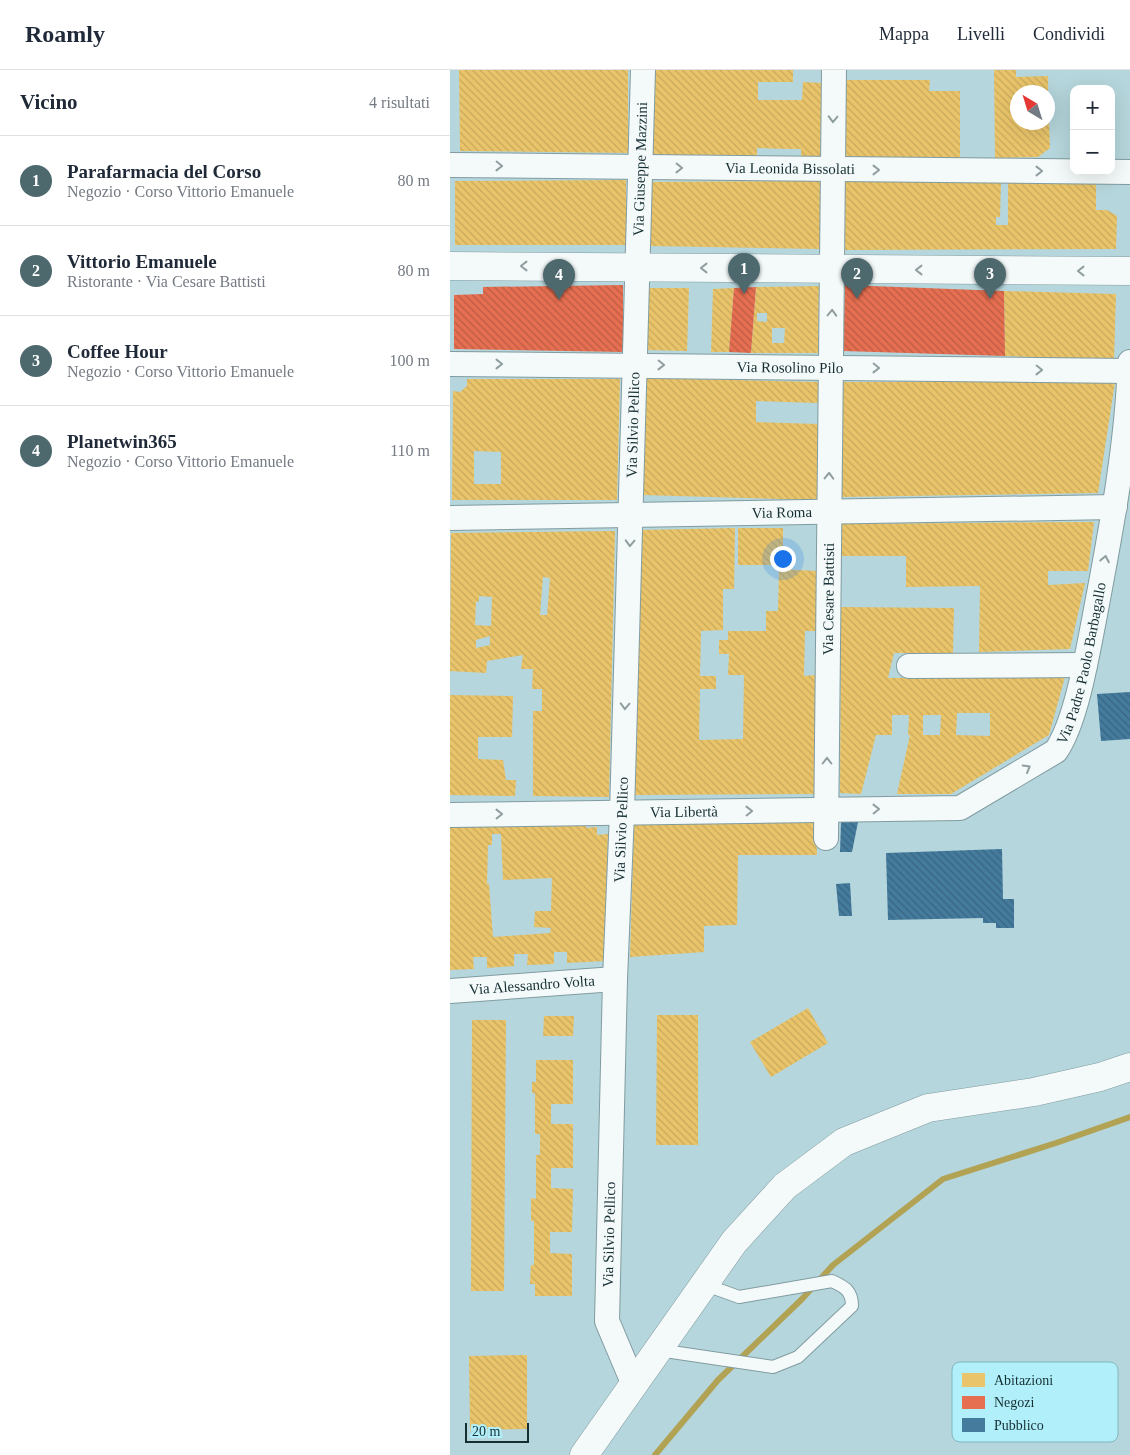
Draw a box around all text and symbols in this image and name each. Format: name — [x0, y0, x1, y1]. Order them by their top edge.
text: Roamly — [25, 21, 105, 47]
text: Mappa — [879, 24, 929, 44]
text: Livelli — [957, 24, 1005, 44]
text: Condividi — [1033, 24, 1105, 44]
north arrow — [1010, 85, 1055, 130]
map controls — [1070, 85, 1115, 175]
button: + — [1070, 85, 1115, 130]
text: Vicino — [20, 90, 78, 114]
text: 4 risultati — [369, 94, 430, 111]
street label: Via Giuseppe Mazzini — [630, 102, 650, 236]
one-way arrow — [828, 115, 838, 123]
button: − — [1070, 130, 1115, 175]
street label: Via Leonida Bissolati — [725, 160, 855, 177]
text: Parafarmacia del Corso — [67, 161, 261, 182]
one-way arrow — [495, 161, 503, 171]
one-way arrow — [675, 163, 683, 174]
one-way arrow — [872, 165, 880, 175]
one-way arrow — [1035, 166, 1043, 176]
text: 1 — [32, 172, 40, 189]
text: 80 m — [398, 172, 430, 189]
text: Negozio · Corso Vittorio Emanuele — [67, 183, 294, 200]
text: Vittorio Emanuele — [67, 251, 217, 272]
pin: 1 — [728, 253, 760, 294]
pin: 2 — [841, 258, 873, 299]
pin: 3 — [974, 258, 1006, 299]
pin: 4 — [543, 259, 575, 300]
one-way arrow — [520, 261, 528, 271]
text: 2 — [32, 262, 40, 279]
text: 80 m — [398, 262, 430, 279]
one-way arrow — [700, 263, 708, 273]
one-way arrow — [915, 264, 923, 275]
one-way arrow — [1077, 266, 1085, 276]
text: Ristorante · Via Cesare Battisti — [67, 273, 266, 290]
one-way arrow — [826, 309, 837, 317]
text: Coffee Hour — [67, 341, 168, 362]
text: 3 — [32, 352, 40, 369]
text: 100 m — [390, 352, 430, 369]
one-way arrow — [495, 359, 503, 369]
street label: Via Rosolino Pilo — [737, 359, 843, 376]
one-way arrow — [658, 360, 665, 370]
text: Negozio · Corso Vittorio Emanuele — [67, 363, 294, 380]
one-way arrow — [872, 363, 880, 373]
one-way arrow — [1035, 365, 1043, 375]
street label: Via Silvio Pellico — [623, 372, 642, 478]
text: Planetwin365 — [67, 431, 177, 452]
text: 4 — [32, 442, 40, 459]
text: 110 m — [390, 442, 430, 459]
text: Negozio · Corso Vittorio Emanuele — [67, 453, 294, 470]
one-way arrow — [824, 472, 834, 480]
street label: Via Roma — [752, 504, 813, 521]
one-way arrow — [624, 540, 635, 548]
street label: Via Cesare Battisti — [820, 543, 837, 655]
your location — [770, 546, 796, 572]
one-way arrow — [1100, 555, 1110, 563]
street label: Via Padre Paolo Barbagallo — [1054, 581, 1109, 747]
one-way arrow — [620, 702, 630, 710]
one-way arrow — [822, 757, 832, 764]
one-way arrow — [1022, 764, 1031, 774]
street label: Via Silvio Pellico — [611, 777, 631, 883]
street label: Via Libertà — [650, 803, 718, 820]
one-way arrow — [872, 804, 880, 814]
one-way arrow — [745, 806, 753, 816]
one-way arrow — [495, 809, 503, 820]
street label: Via Alessandro Volta — [468, 972, 596, 998]
street label: Via Silvio Pellico — [600, 1181, 618, 1288]
legend — [952, 1362, 1118, 1442]
text: Abitazioni — [994, 1373, 1053, 1388]
text: Negozi — [994, 1395, 1035, 1410]
text: Pubblico — [994, 1418, 1044, 1433]
scale bar — [465, 1420, 529, 1443]
text: 20 m — [472, 1424, 500, 1439]

